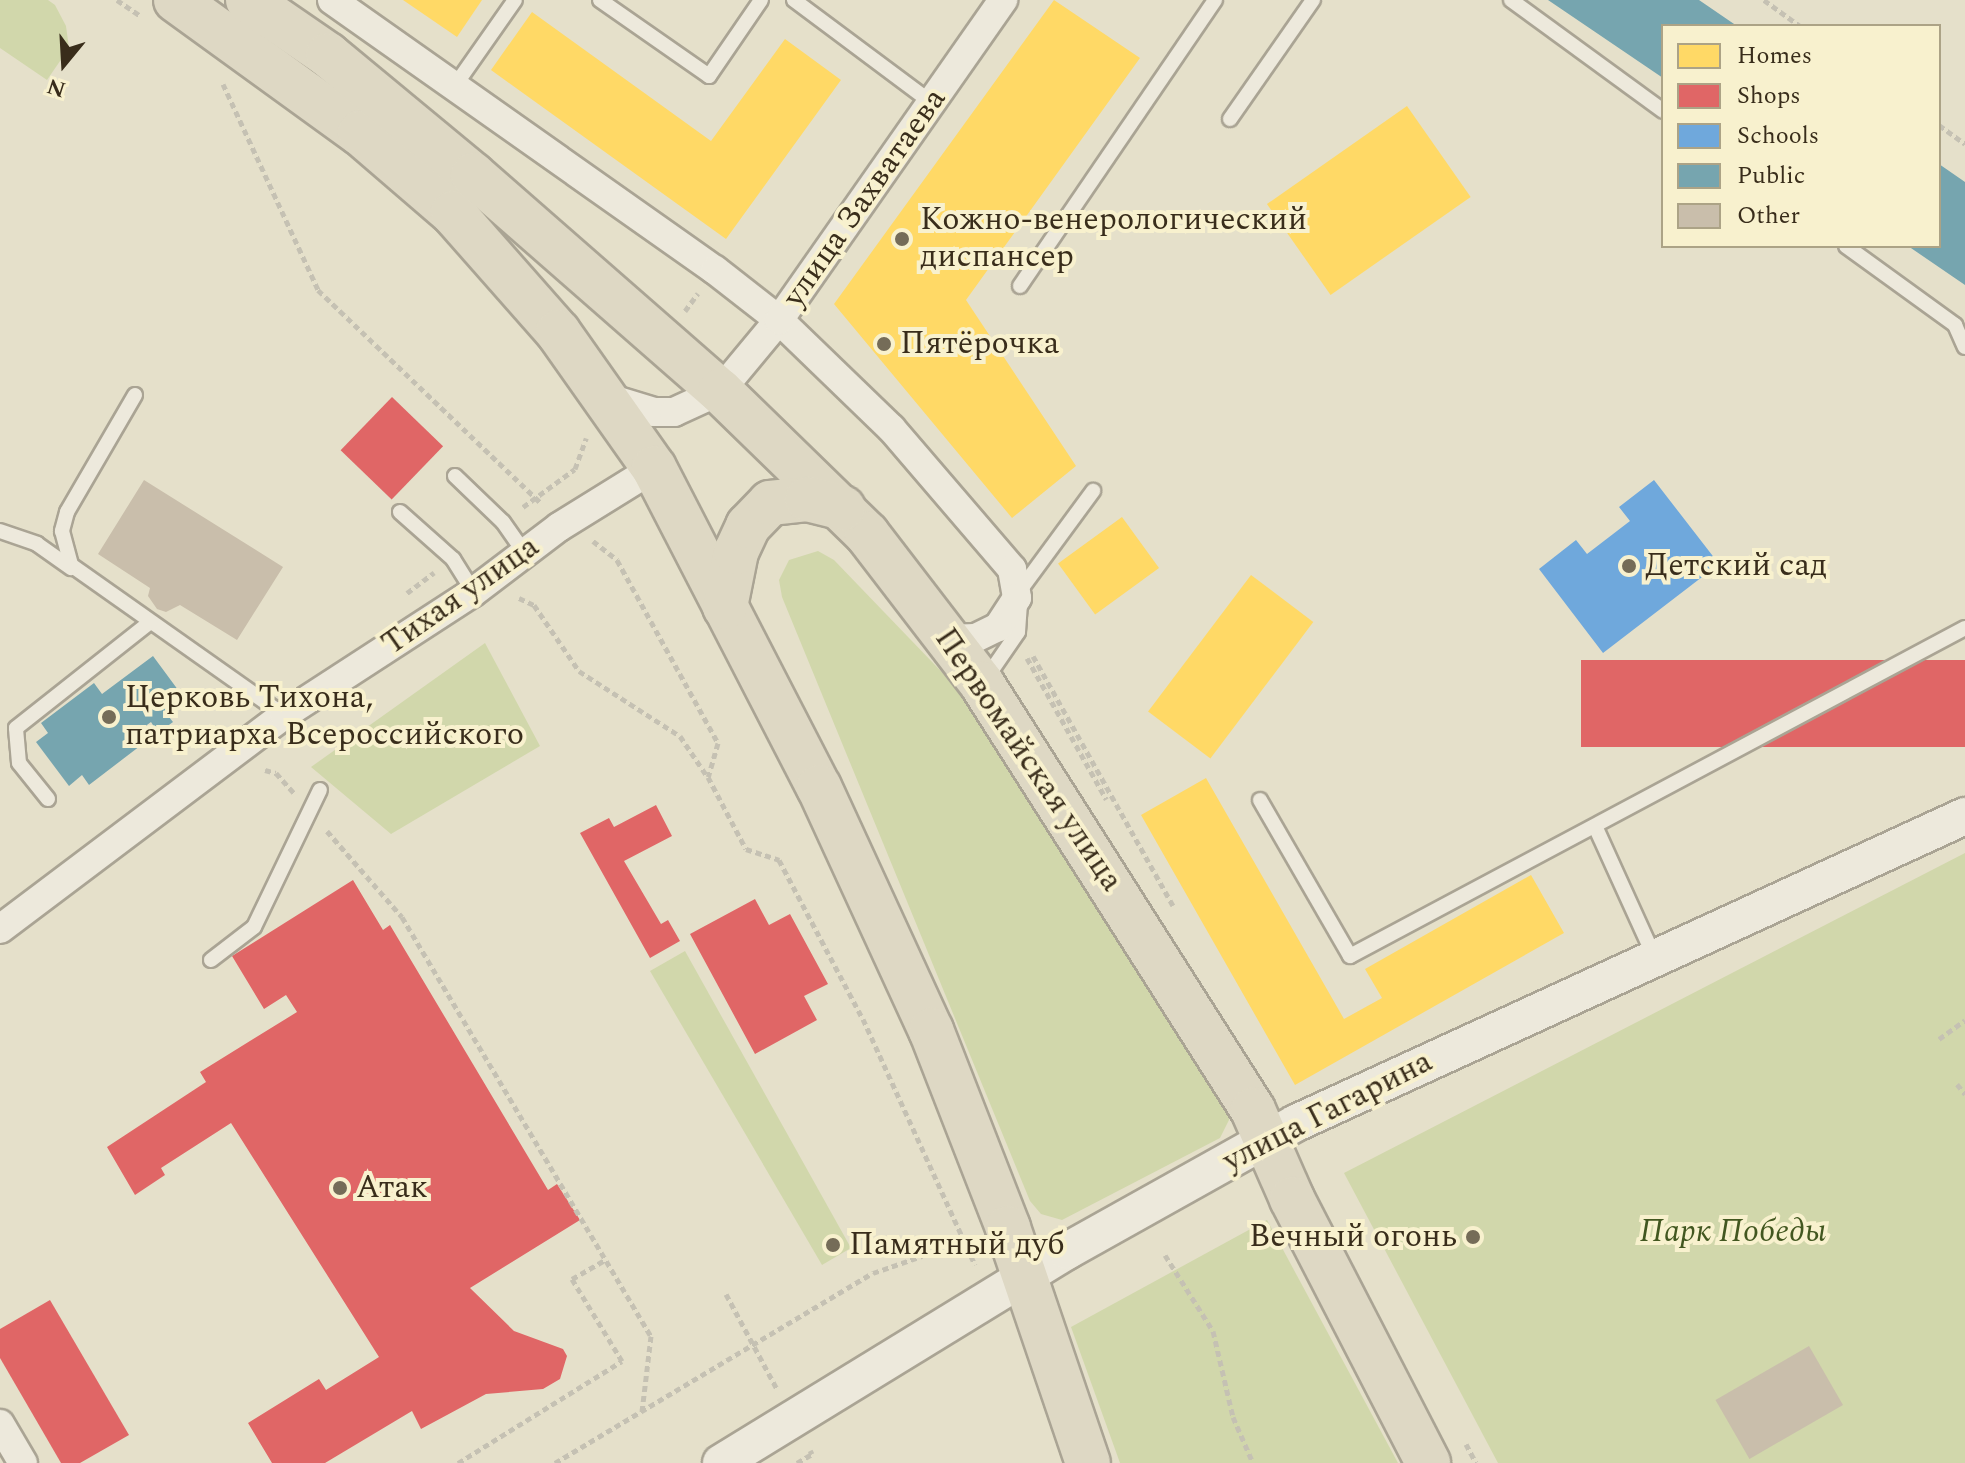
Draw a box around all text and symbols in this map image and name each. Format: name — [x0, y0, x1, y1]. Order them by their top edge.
north arrow — [24, 24, 104, 104]
legend — [1661, 24, 1941, 248]
text: Homes — [1737, 38, 1812, 74]
text: N — [43, 69, 70, 106]
text: Shops — [1737, 78, 1801, 114]
street label: улица Захватаева — [775, 81, 955, 315]
text: Schools — [1737, 118, 1819, 154]
text: Public — [1737, 158, 1805, 194]
text: Other — [1737, 198, 1800, 234]
place label: Кожно-венерологический диспансер — [920, 202, 1307, 277]
marker: Кожно-венерологический диспансер — [891, 228, 913, 250]
place label: Пятёрочка — [900, 325, 1059, 363]
marker: Пятёрочка — [875, 335, 893, 353]
street label: Тихая улица — [375, 528, 547, 664]
place label: Детский сад — [1645, 547, 1827, 585]
marker: Детский сад — [1620, 557, 1638, 575]
street label: Первомайская улица — [926, 621, 1130, 899]
place label: Церковь Тихона, патриарха Всероссийского — [125, 680, 524, 755]
marker: Церковь Тихона, патриарха Всероссийского — [100, 708, 118, 726]
street label: улица Гагарина — [1217, 1043, 1439, 1181]
place label: Атак — [356, 1169, 428, 1207]
marker: Атак — [331, 1179, 349, 1197]
park label: Парк Победы — [1640, 1213, 1826, 1251]
place label: Вечный огонь — [1249, 1218, 1457, 1256]
place label: Памятный дуб — [849, 1226, 1065, 1264]
marker: Вечный огонь — [1464, 1228, 1482, 1246]
marker: Памятный дуб — [824, 1236, 842, 1254]

